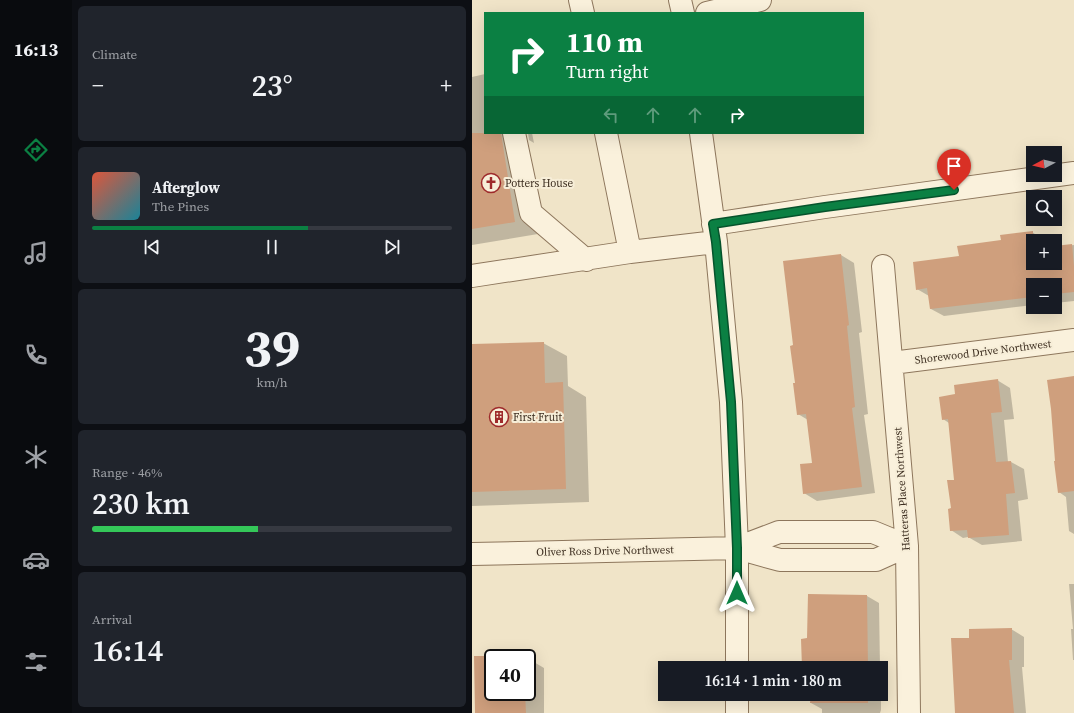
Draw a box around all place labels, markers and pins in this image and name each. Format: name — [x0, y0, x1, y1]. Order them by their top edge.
pin — [937, 149, 971, 190]
church icon: Potters House — [480, 172, 502, 194]
place label: Potters House — [505, 176, 573, 191]
building icon: First Fruit — [488, 406, 510, 428]
place label: First Fruit — [513, 410, 562, 425]

